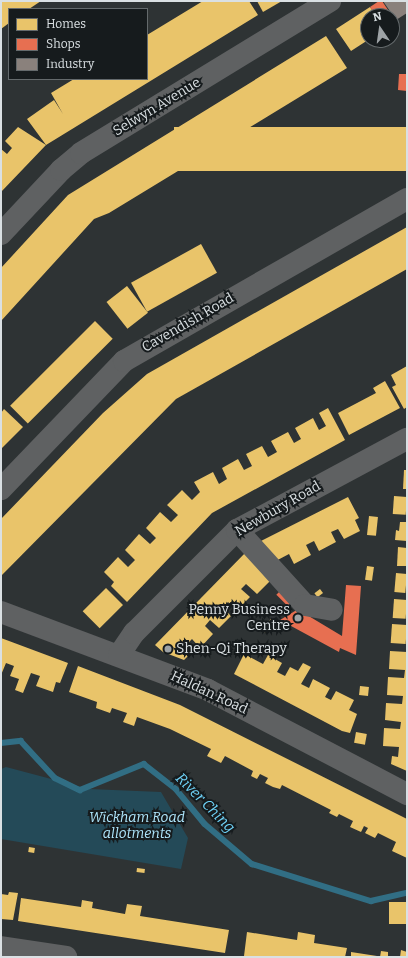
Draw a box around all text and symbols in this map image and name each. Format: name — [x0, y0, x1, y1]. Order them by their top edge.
legend — [8, 8, 148, 80]
north arrow — [360, 8, 400, 48]
text: N — [372, 10, 383, 24]
text: Homes — [46, 17, 86, 31]
text: Shops — [46, 37, 80, 51]
text: Industry — [46, 57, 94, 71]
street label: Selwyn Avenue — [110, 74, 204, 140]
street label: Cavendish Road — [139, 290, 237, 356]
street label: Newbury Road — [232, 478, 324, 540]
place label: Penny Business Centre — [188, 602, 290, 634]
marker: Penny Business Centre — [293, 613, 303, 623]
place label: Shen-Qi Therapy — [176, 641, 287, 657]
marker: Shen-Qi Therapy — [163, 644, 173, 654]
street label: Haldan Road — [168, 668, 250, 718]
water label: River Ching — [171, 769, 239, 837]
park label: Wickham Road allotments — [89, 810, 185, 842]

